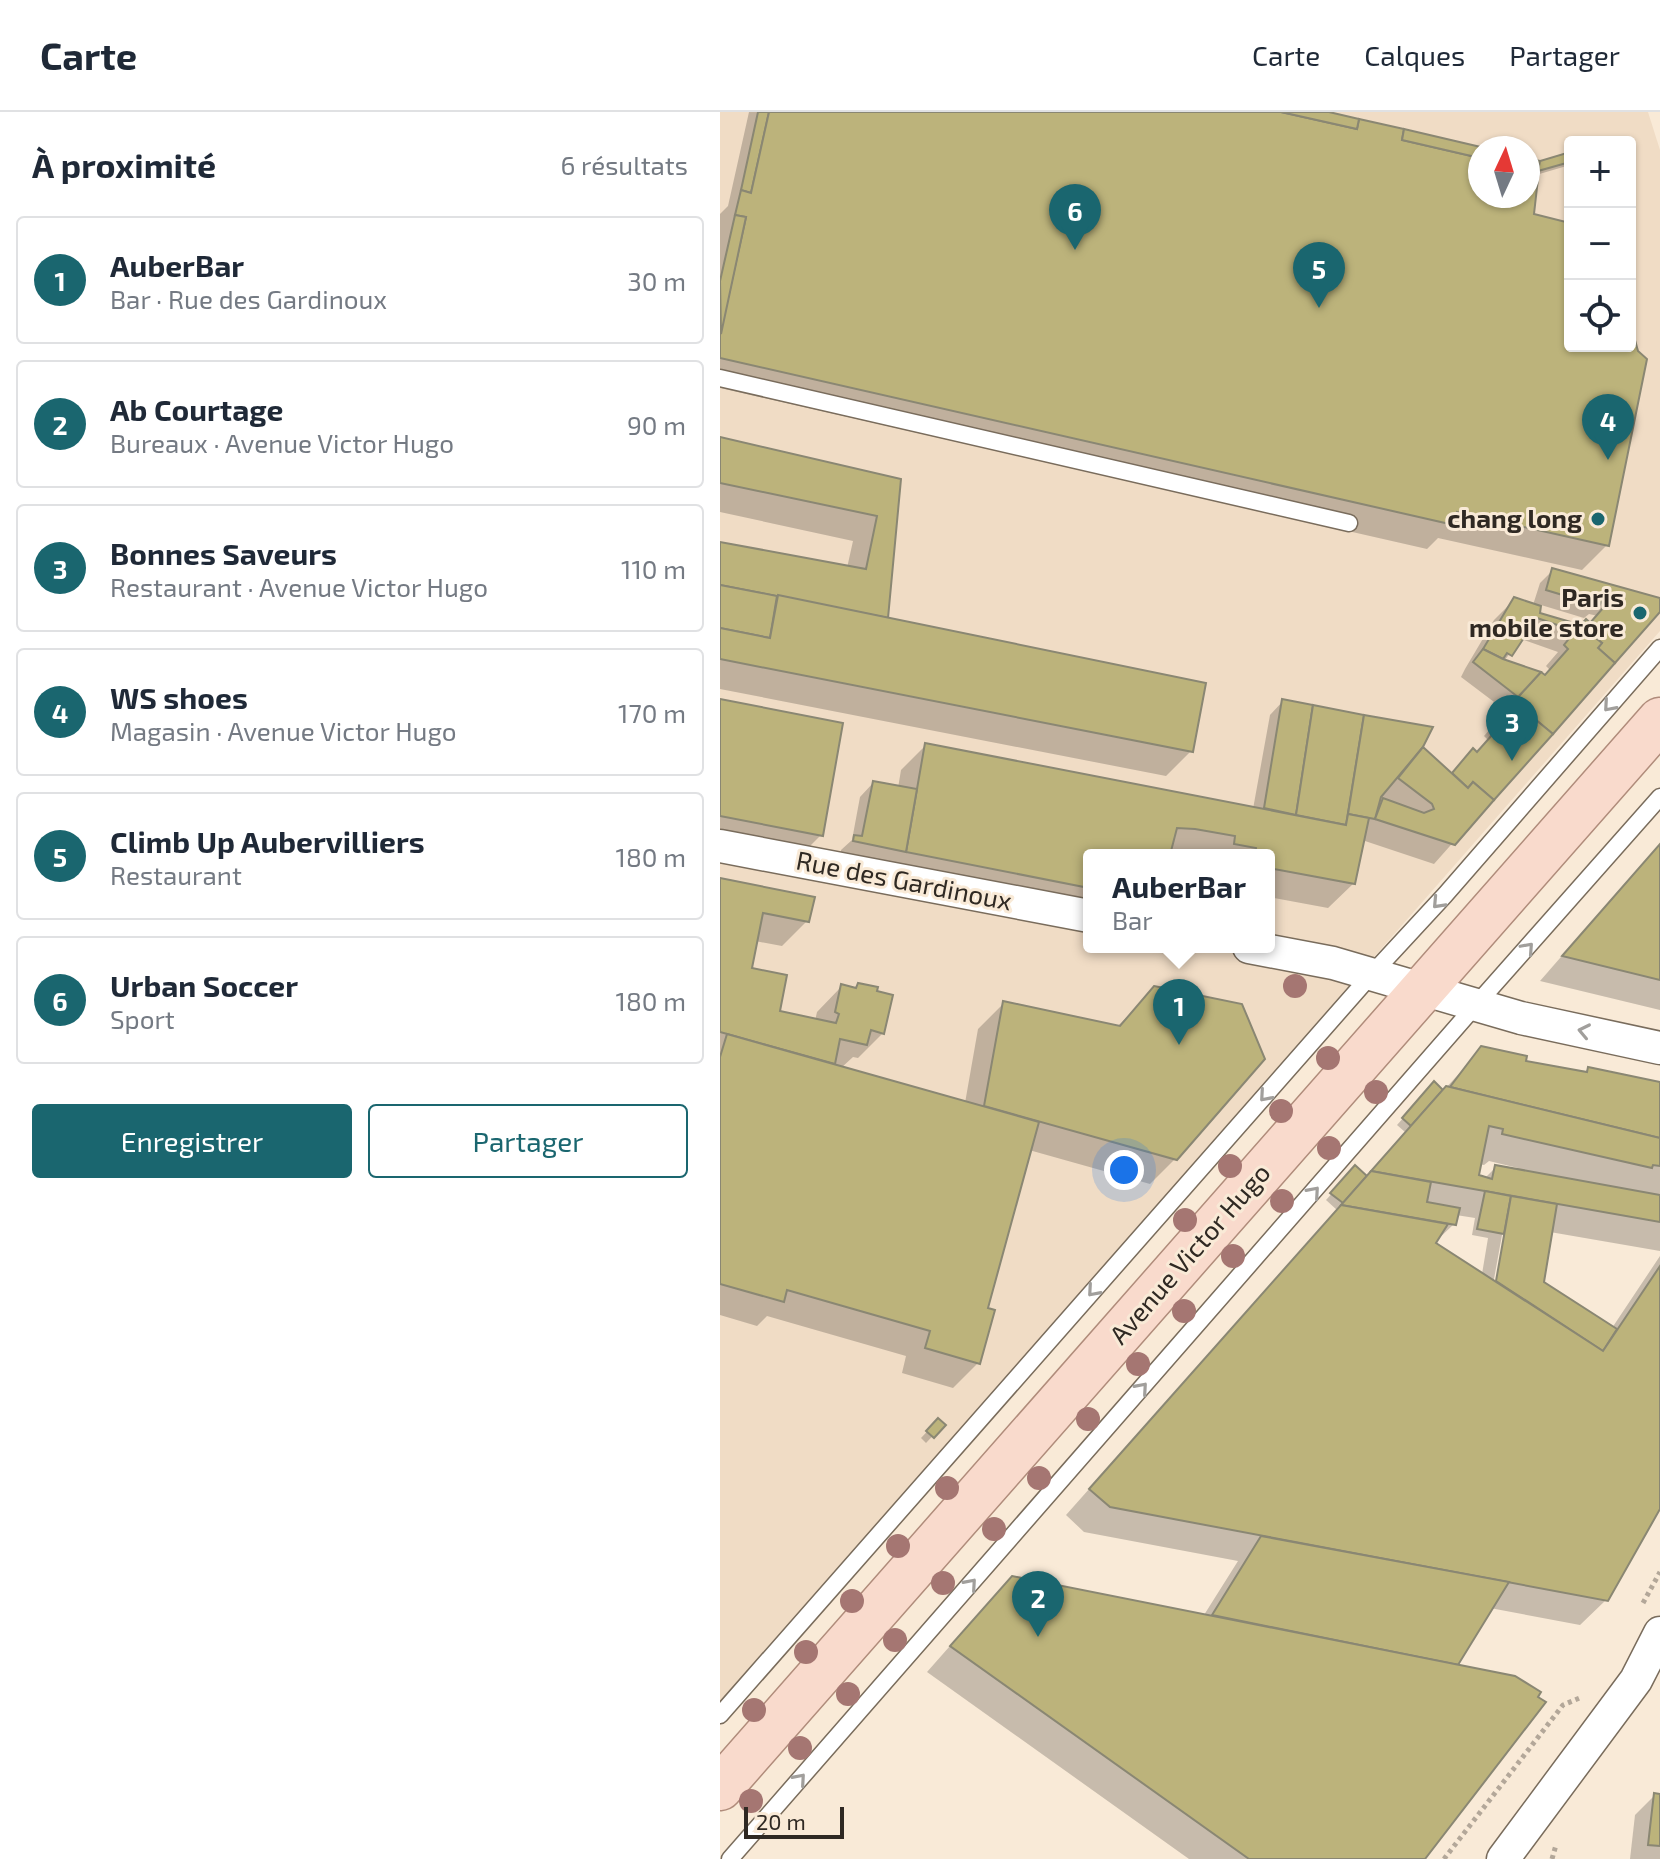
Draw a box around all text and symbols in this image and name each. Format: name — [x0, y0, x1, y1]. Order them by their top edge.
text: Carte — [40, 32, 137, 78]
text: Carte — [1252, 38, 1320, 72]
text: Calques — [1364, 38, 1465, 72]
text: Partager — [1509, 38, 1620, 72]
north arrow — [1468, 136, 1540, 208]
map controls — [1564, 136, 1636, 352]
button: + — [1564, 136, 1636, 208]
text: À proximité — [32, 144, 216, 185]
text: 6 résultats — [560, 149, 688, 180]
pin: 6 — [1049, 184, 1101, 250]
button: − — [1564, 208, 1636, 280]
pin: 5 — [1293, 242, 1345, 308]
text: AuberBar — [110, 247, 244, 283]
text: 1 — [54, 265, 66, 296]
text: 30 m — [627, 265, 686, 296]
button: locate — [1564, 280, 1636, 352]
text: Bar · Rue des Gardinoux — [110, 283, 387, 314]
text: Ab Courtage — [110, 391, 283, 427]
pin: 4 — [1582, 394, 1634, 460]
text: 2 — [52, 409, 68, 440]
text: 90 m — [627, 409, 686, 440]
text: Bureaux · Avenue Victor Hugo — [110, 427, 454, 458]
place label: chang long — [1447, 502, 1582, 533]
marker: chang long — [1589, 510, 1607, 528]
text: Bonnes Saveurs — [110, 535, 337, 571]
text: 3 — [53, 553, 67, 584]
text: 110 m — [621, 553, 686, 584]
text: Restaurant · Avenue Victor Hugo — [110, 571, 488, 602]
place label: Paris mobile store — [1469, 581, 1624, 642]
marker: Paris mobile store — [1631, 604, 1649, 622]
text: WS shoes — [110, 679, 248, 715]
pin: 3 — [1486, 695, 1538, 761]
text: 4 — [52, 697, 68, 728]
text: 170 m — [618, 697, 686, 728]
one-way arrow — [1604, 697, 1618, 712]
text: Magasin · Avenue Victor Hugo — [110, 715, 457, 746]
text: Climb Up Aubervilliers — [110, 823, 425, 859]
text: 5 — [53, 841, 67, 872]
text: 180 m — [616, 841, 686, 872]
street label: Rue des Gardinoux — [794, 843, 1015, 916]
popup — [1083, 849, 1275, 953]
text: Restaurant — [110, 859, 242, 890]
text: AuberBar — [1112, 868, 1246, 904]
one-way arrow — [1434, 893, 1448, 908]
text: Bar — [1112, 904, 1153, 935]
one-way arrow — [1518, 943, 1532, 958]
text: Urban Soccer — [110, 967, 298, 1003]
pin: 1 — [1153, 979, 1205, 1045]
text: 6 — [52, 985, 68, 1016]
text: 180 m — [616, 985, 686, 1016]
text: Sport — [110, 1003, 175, 1034]
one-way arrow — [1577, 1023, 1591, 1040]
one-way arrow — [1260, 1087, 1274, 1102]
button: Enregistrer — [32, 1104, 352, 1178]
button: Partager — [368, 1104, 688, 1178]
your location — [1104, 1150, 1144, 1190]
street label: Avenue Victor Hugo — [1102, 1156, 1276, 1350]
one-way arrow — [1304, 1187, 1318, 1202]
one-way arrow — [1088, 1282, 1102, 1297]
one-way arrow — [1133, 1382, 1147, 1397]
pin: 2 — [1012, 1571, 1064, 1637]
one-way arrow — [961, 1578, 976, 1593]
one-way arrow — [790, 1774, 805, 1789]
scale bar — [744, 1803, 844, 1839]
text: 20 m — [756, 1808, 806, 1834]

